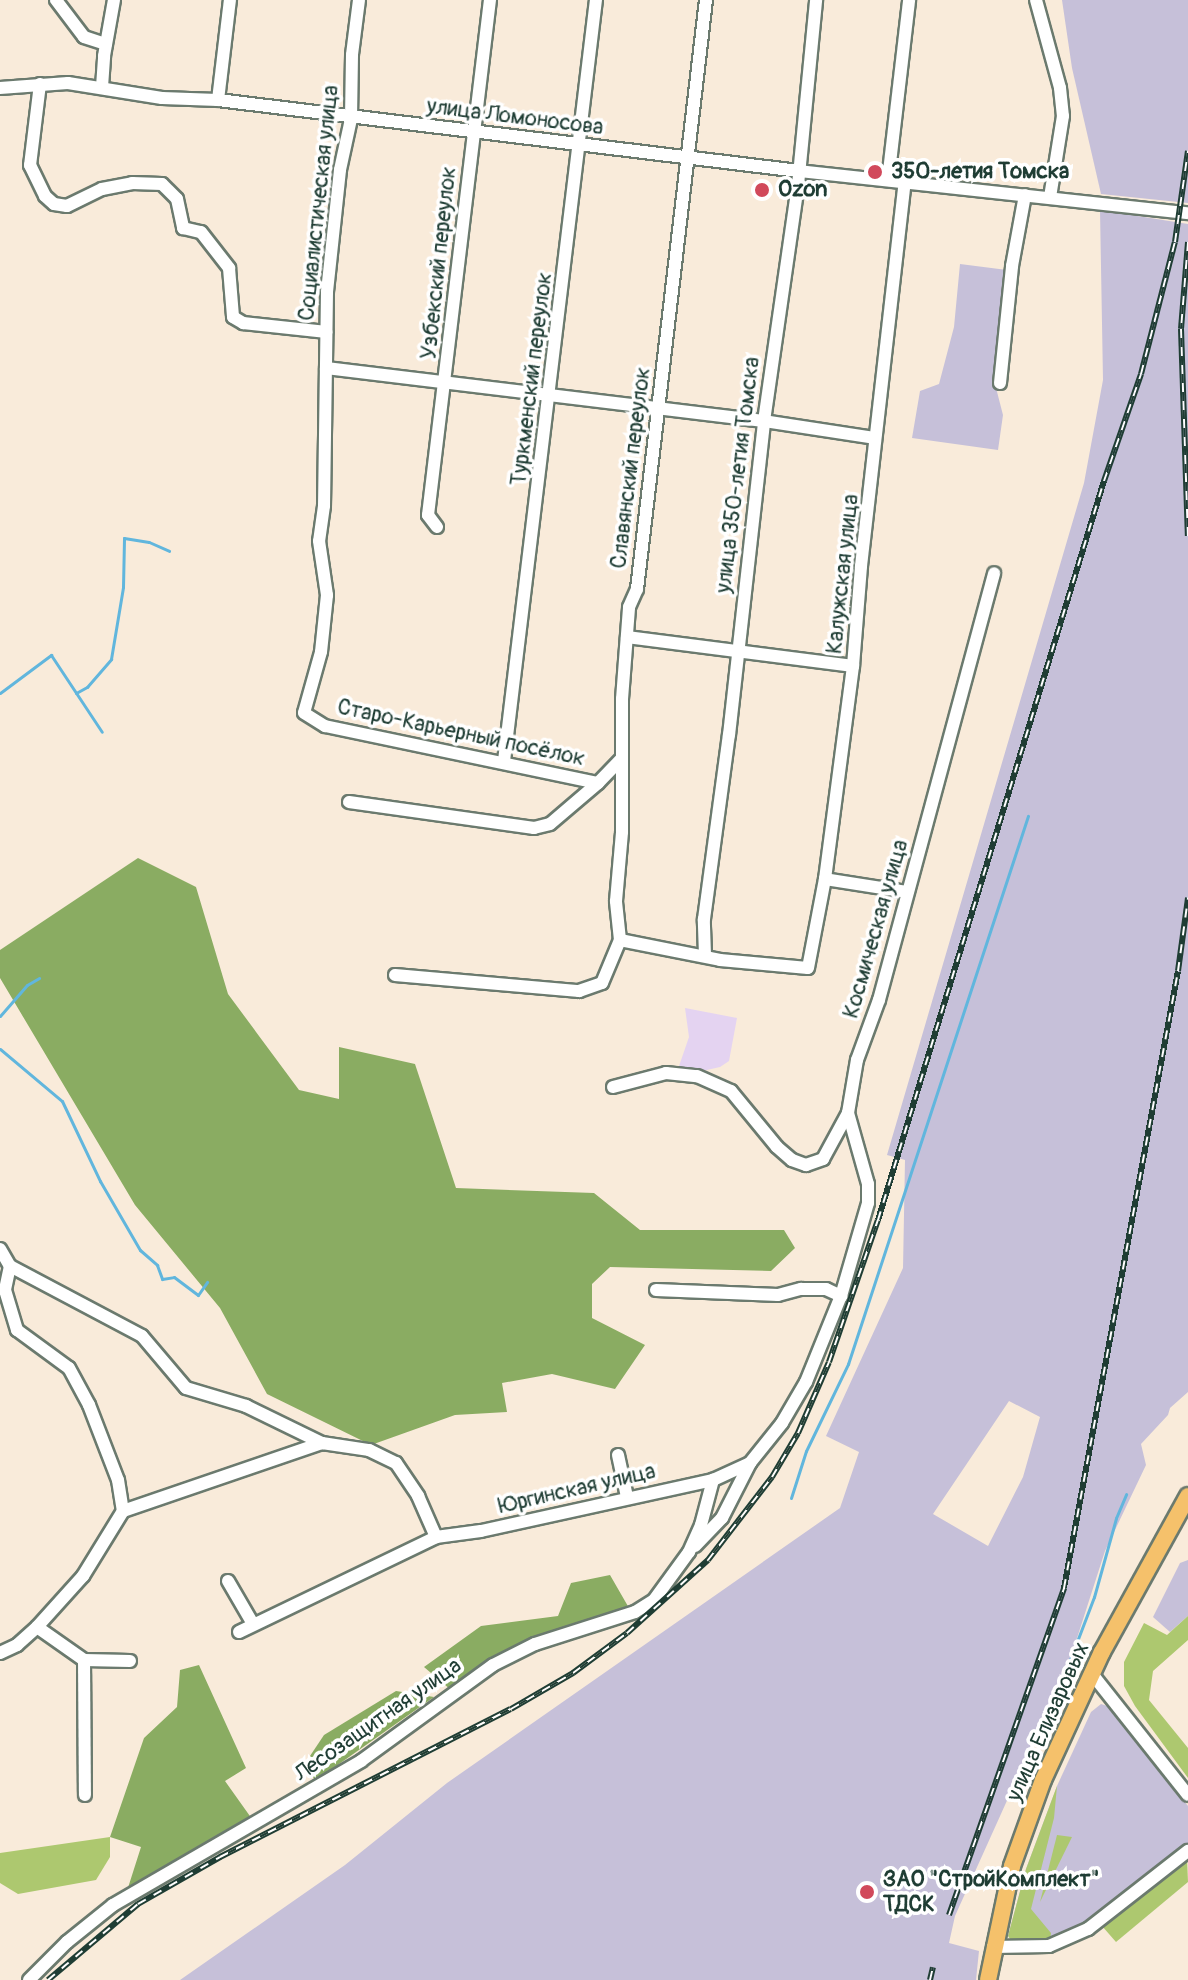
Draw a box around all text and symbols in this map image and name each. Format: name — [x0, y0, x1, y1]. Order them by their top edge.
street label: Социалистическая улица — [294, 84, 344, 322]
street label: улица Ломоносова — [425, 93, 605, 141]
place label: 350-летия Томска — [891, 159, 1069, 185]
marker: 350-летия Томска — [866, 163, 884, 181]
street label: Узбекский переулок — [416, 165, 462, 361]
place label: Ozon — [778, 177, 827, 203]
marker: Ozon — [753, 181, 771, 199]
street label: Туркменский переулок — [506, 271, 558, 487]
street label: улица 350-летия Томска — [710, 355, 766, 595]
street label: Славянский переулок — [606, 366, 656, 570]
street label: Калужская улица — [821, 493, 865, 655]
street label: Старо-Карьерный посёлок — [335, 694, 587, 772]
street label: Космическая улица — [838, 837, 914, 1021]
street label: Юргинская улица — [496, 1458, 658, 1520]
street label: улица Елизаровых — [1001, 1638, 1095, 1806]
street label: Лесозащитная улица — [290, 1653, 466, 1787]
place label: ЗАО "СтройКомплект" ТДСК — [883, 1866, 1099, 1918]
marker: ЗАО "СтройКомплект" ТДСК — [858, 1883, 876, 1901]

